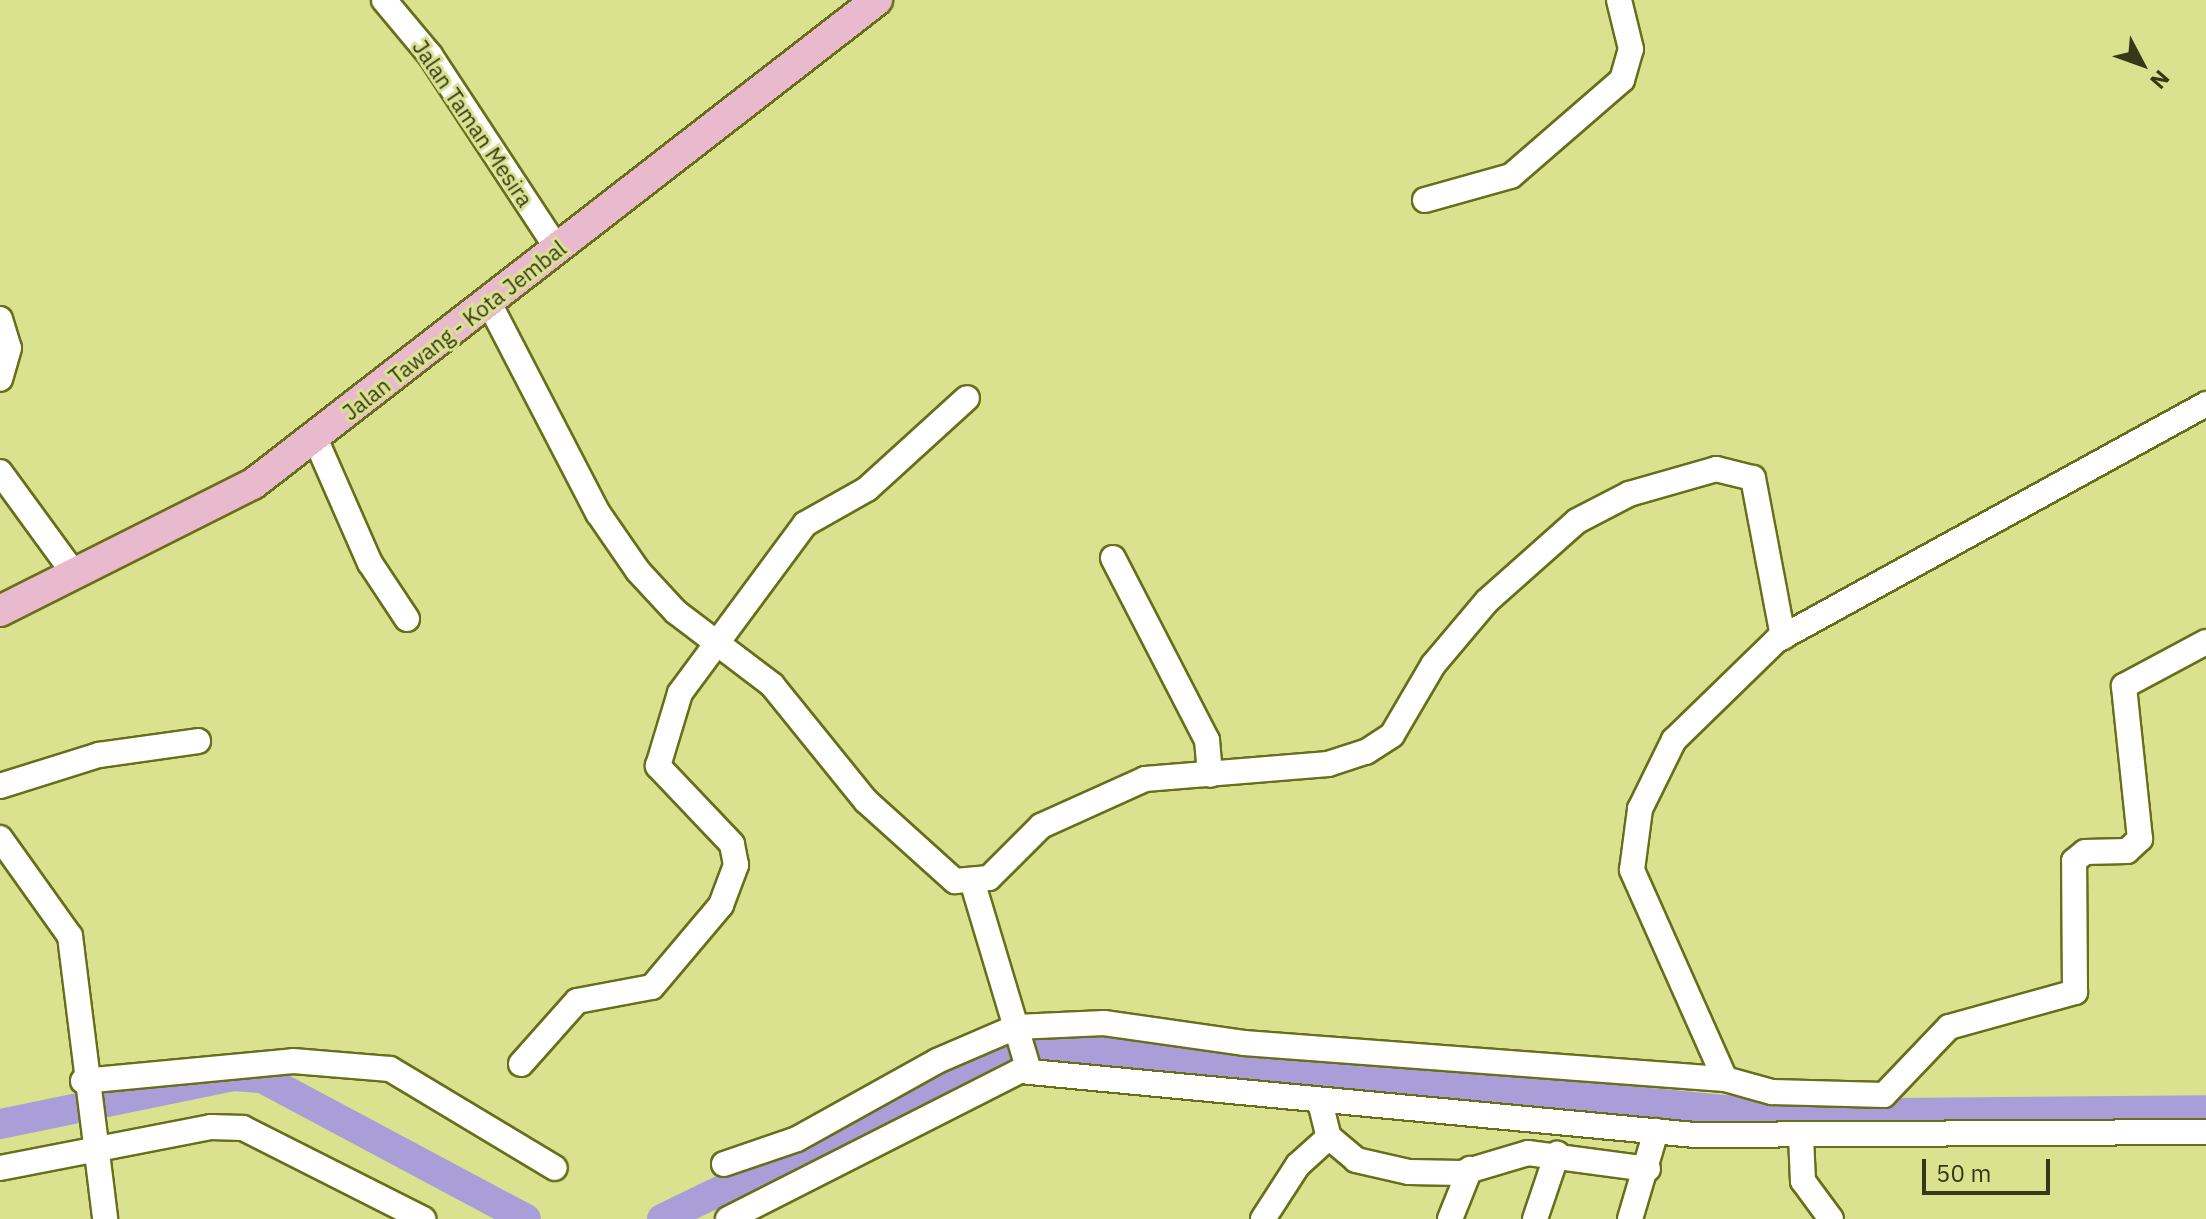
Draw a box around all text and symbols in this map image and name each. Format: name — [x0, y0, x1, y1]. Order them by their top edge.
north arrow — [2102, 24, 2182, 104]
street label: Jalan Taman Mesira — [407, 34, 539, 212]
text: N — [2144, 65, 2177, 96]
street label: Jalan Tawang - Kota Jembal — [337, 235, 571, 425]
scale bar — [1926, 1143, 2054, 1193]
text: 50 m — [1936, 1157, 1991, 1189]

